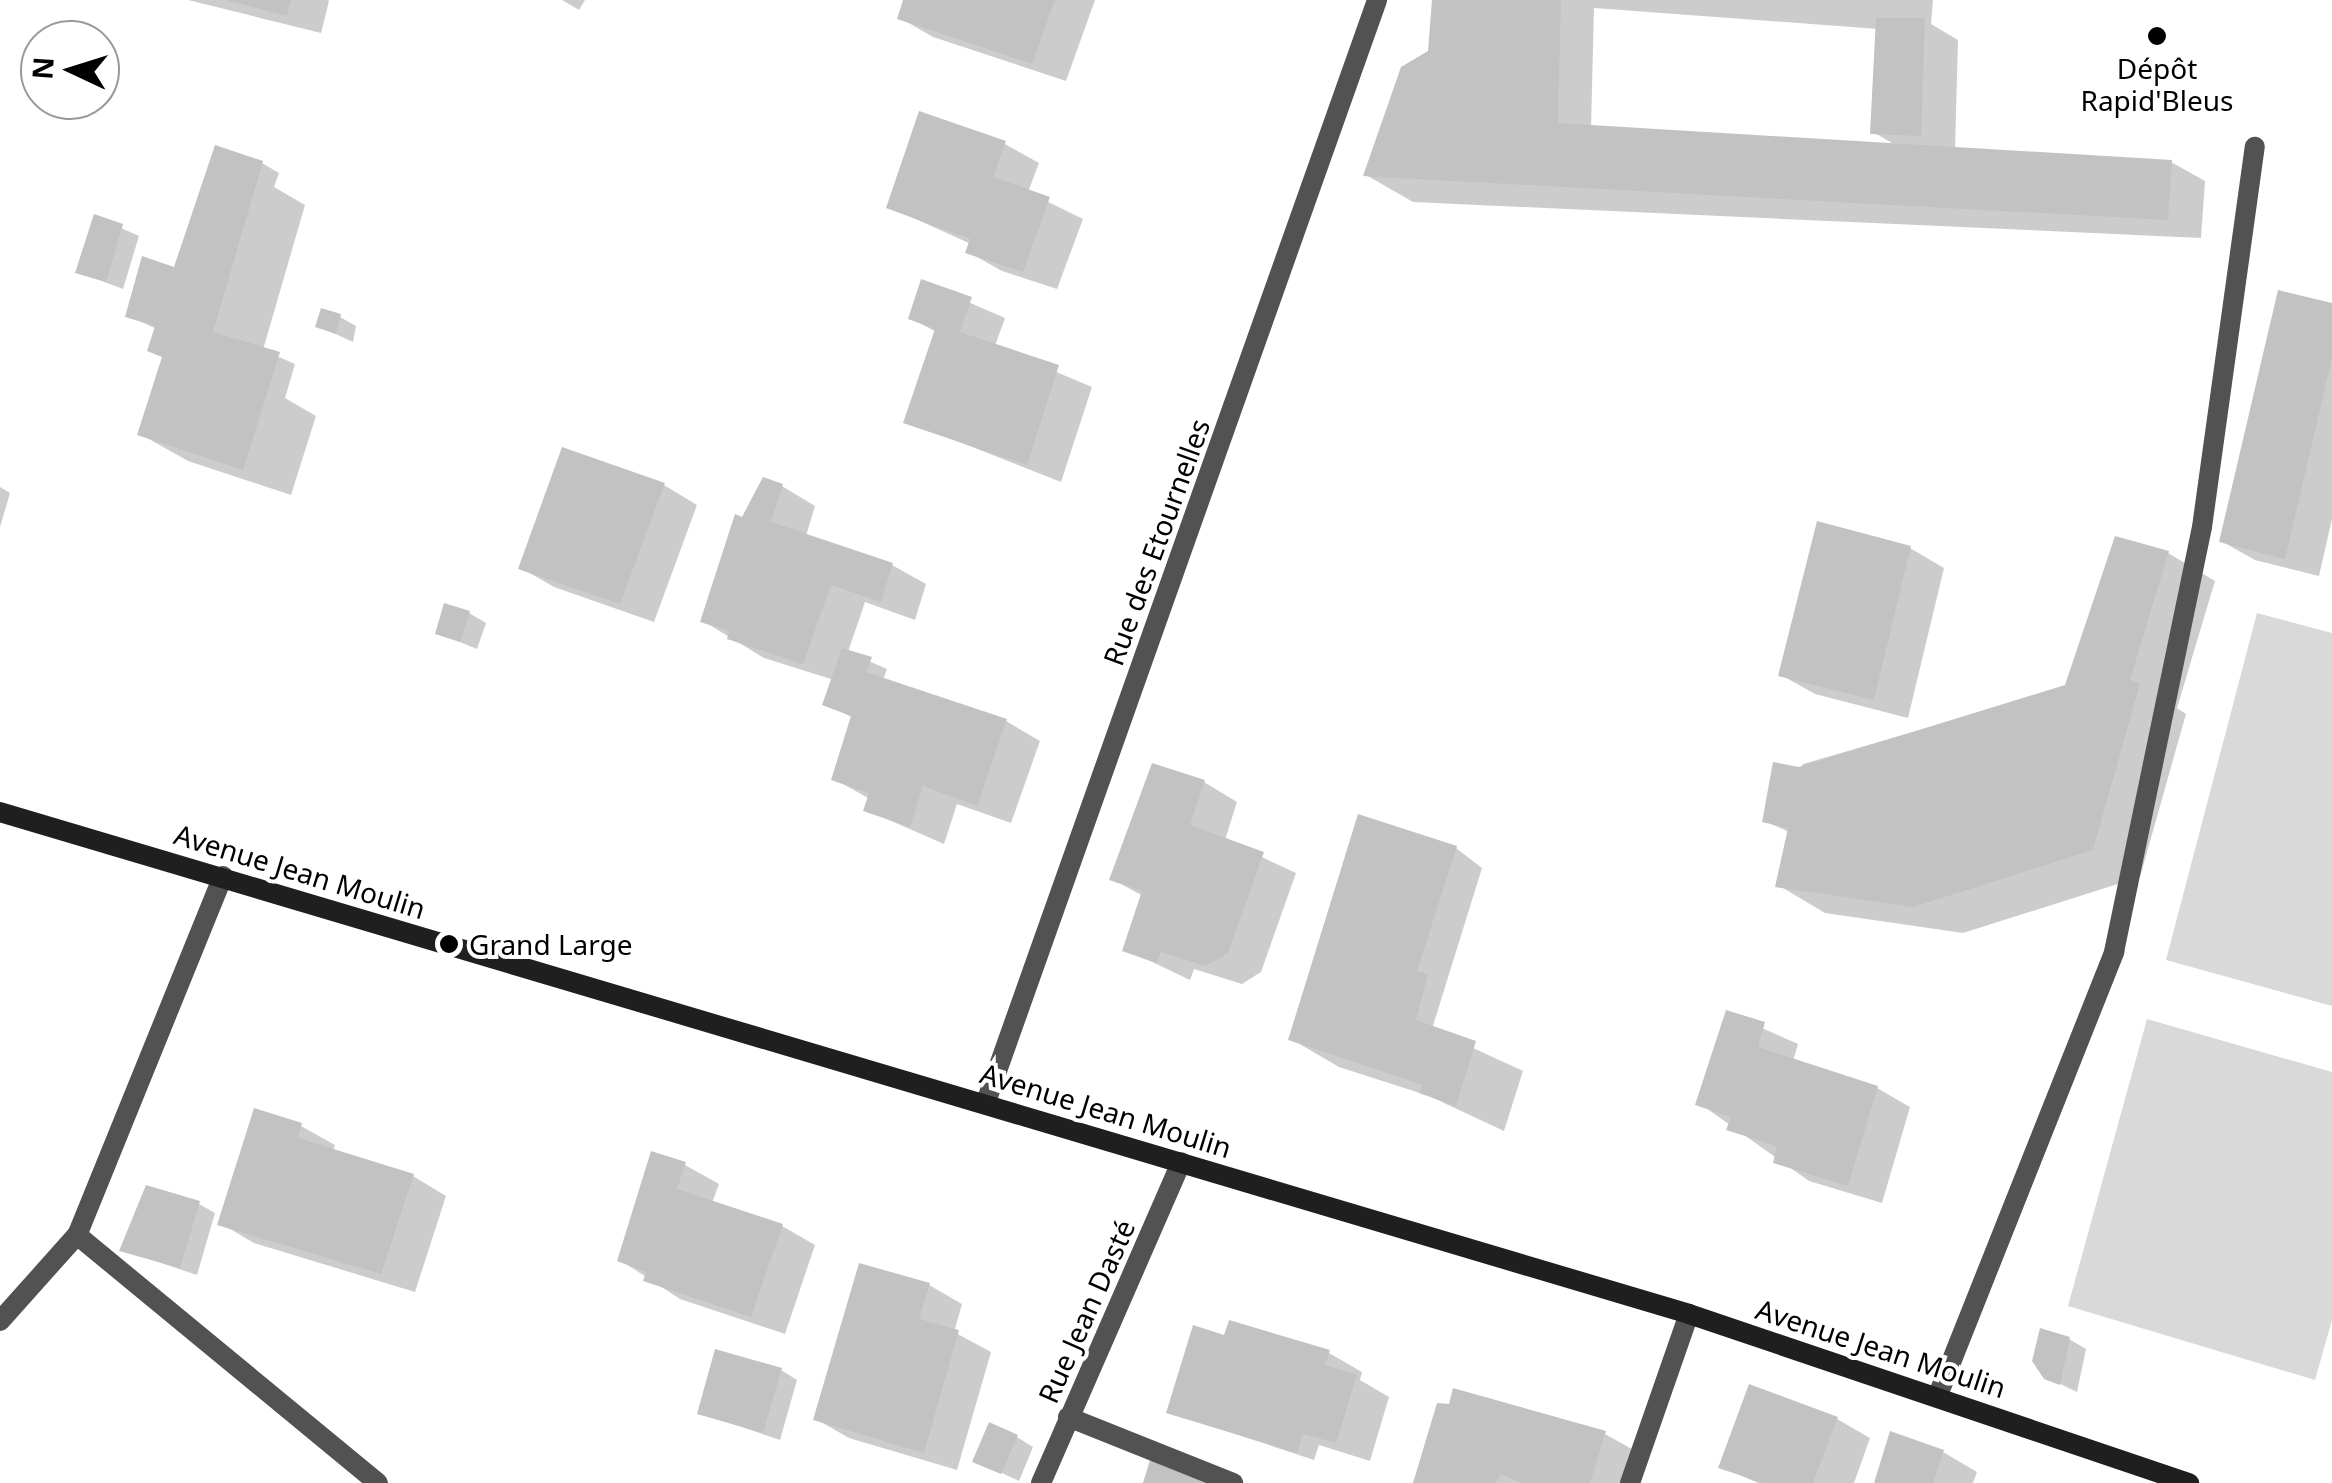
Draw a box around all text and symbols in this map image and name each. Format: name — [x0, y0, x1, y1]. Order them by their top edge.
north arrow — [20, 20, 120, 120]
marker: Dépôt Rapid'Bleus — [2146, 25, 2168, 47]
place label: Dépôt Rapid'Bleus — [2080, 51, 2234, 117]
text: N — [22, 55, 62, 81]
street label: Rue des Etournelles — [1096, 414, 1216, 670]
street label: Avenue Jean Moulin — [170, 817, 430, 925]
place label: Grand Large — [469, 927, 633, 961]
marker: Grand Large — [438, 933, 460, 955]
street label: Avenue Jean Moulin — [976, 1056, 1236, 1164]
street label: Rue Jean Dasté — [1031, 1214, 1141, 1408]
street label: Avenue Jean Moulin — [1752, 1292, 2010, 1404]

